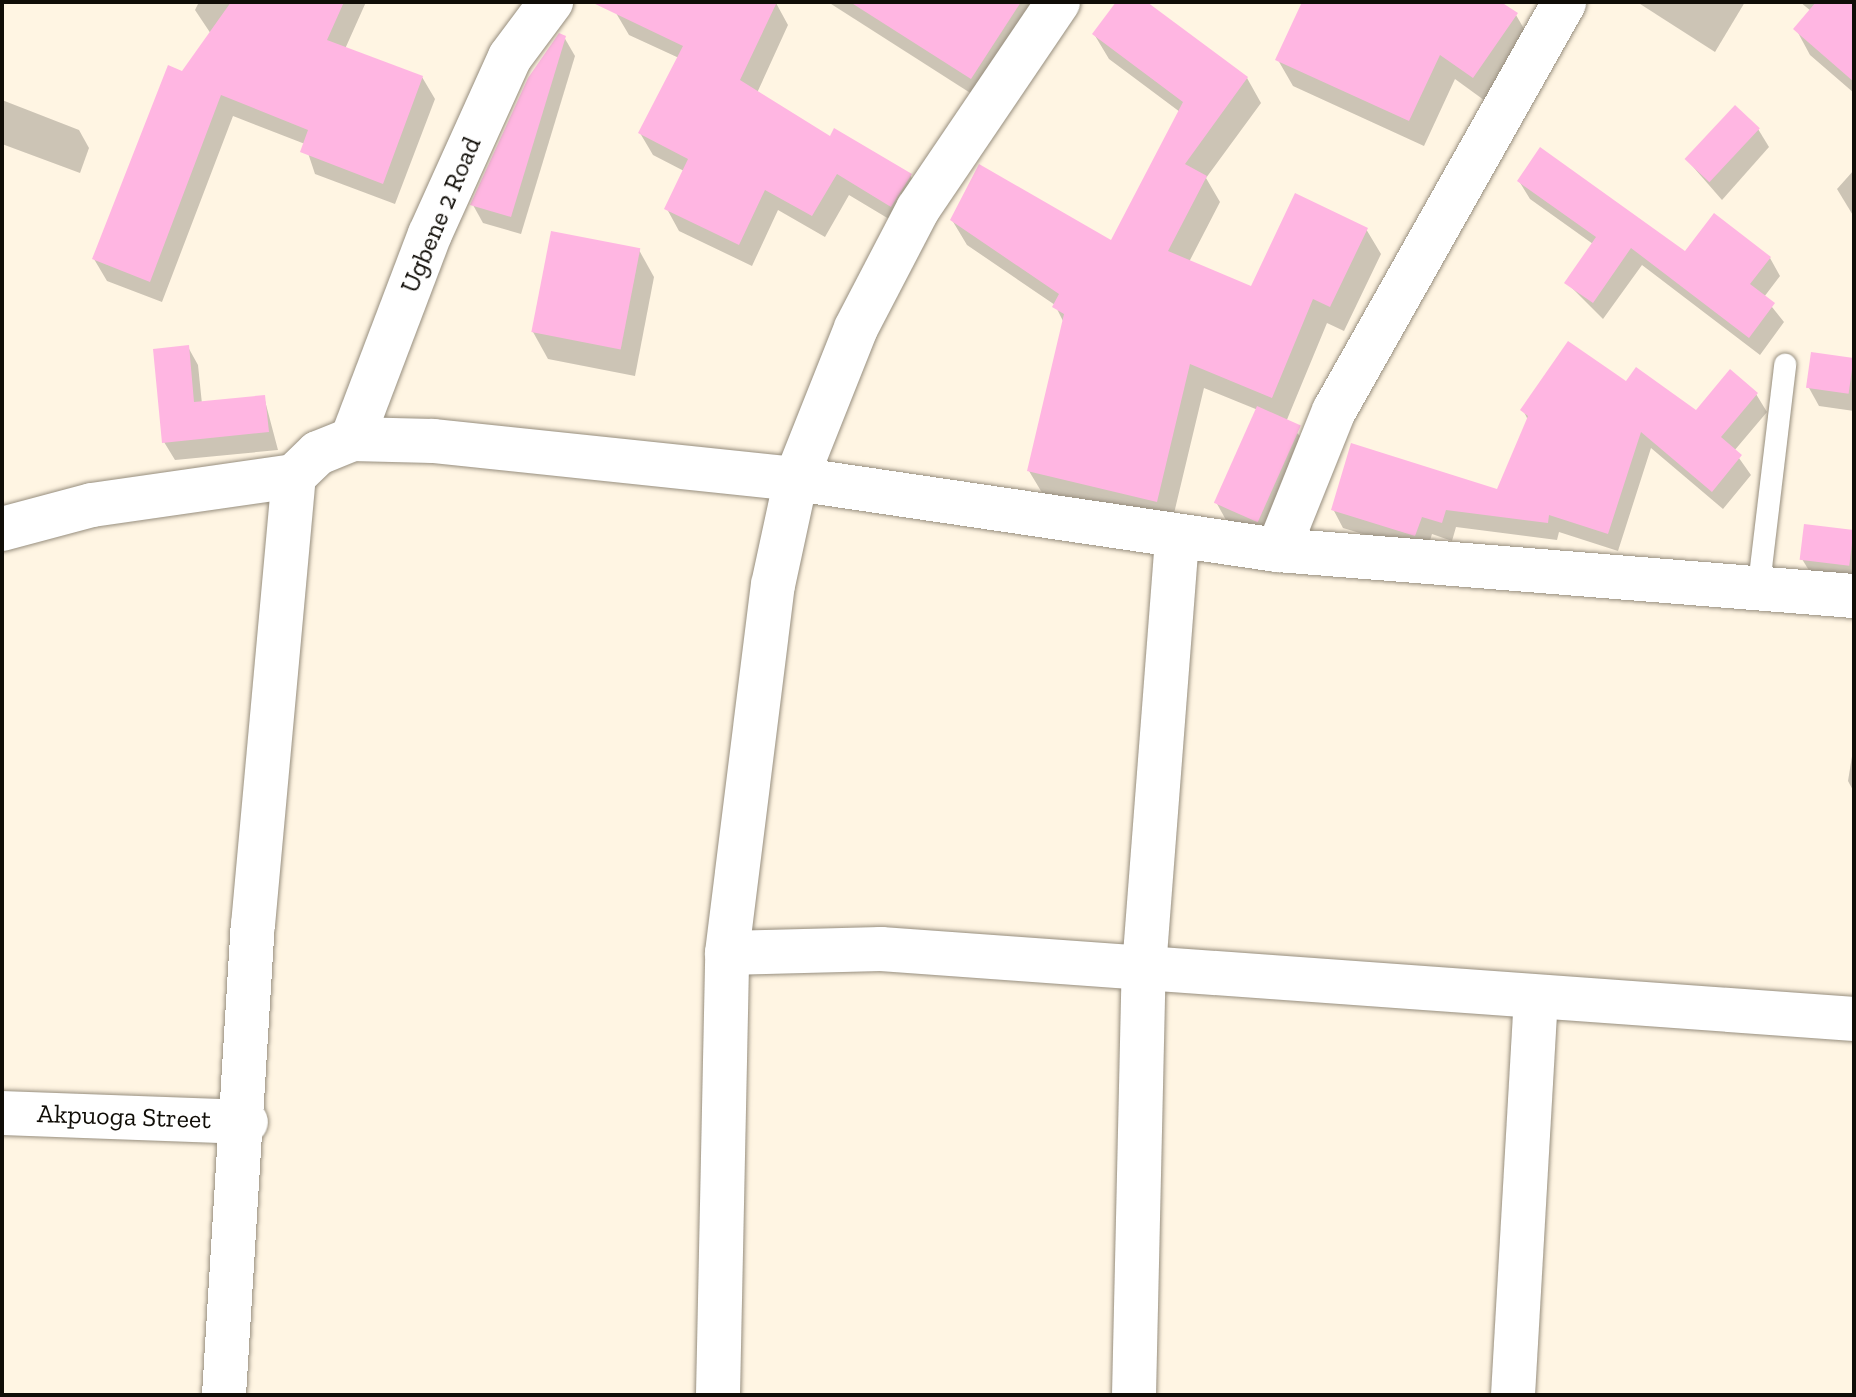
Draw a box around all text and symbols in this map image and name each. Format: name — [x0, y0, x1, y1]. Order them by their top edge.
street label: Ugbene 2 Road — [394, 132, 488, 298]
street label: Akpuoga Street — [37, 1098, 211, 1136]

